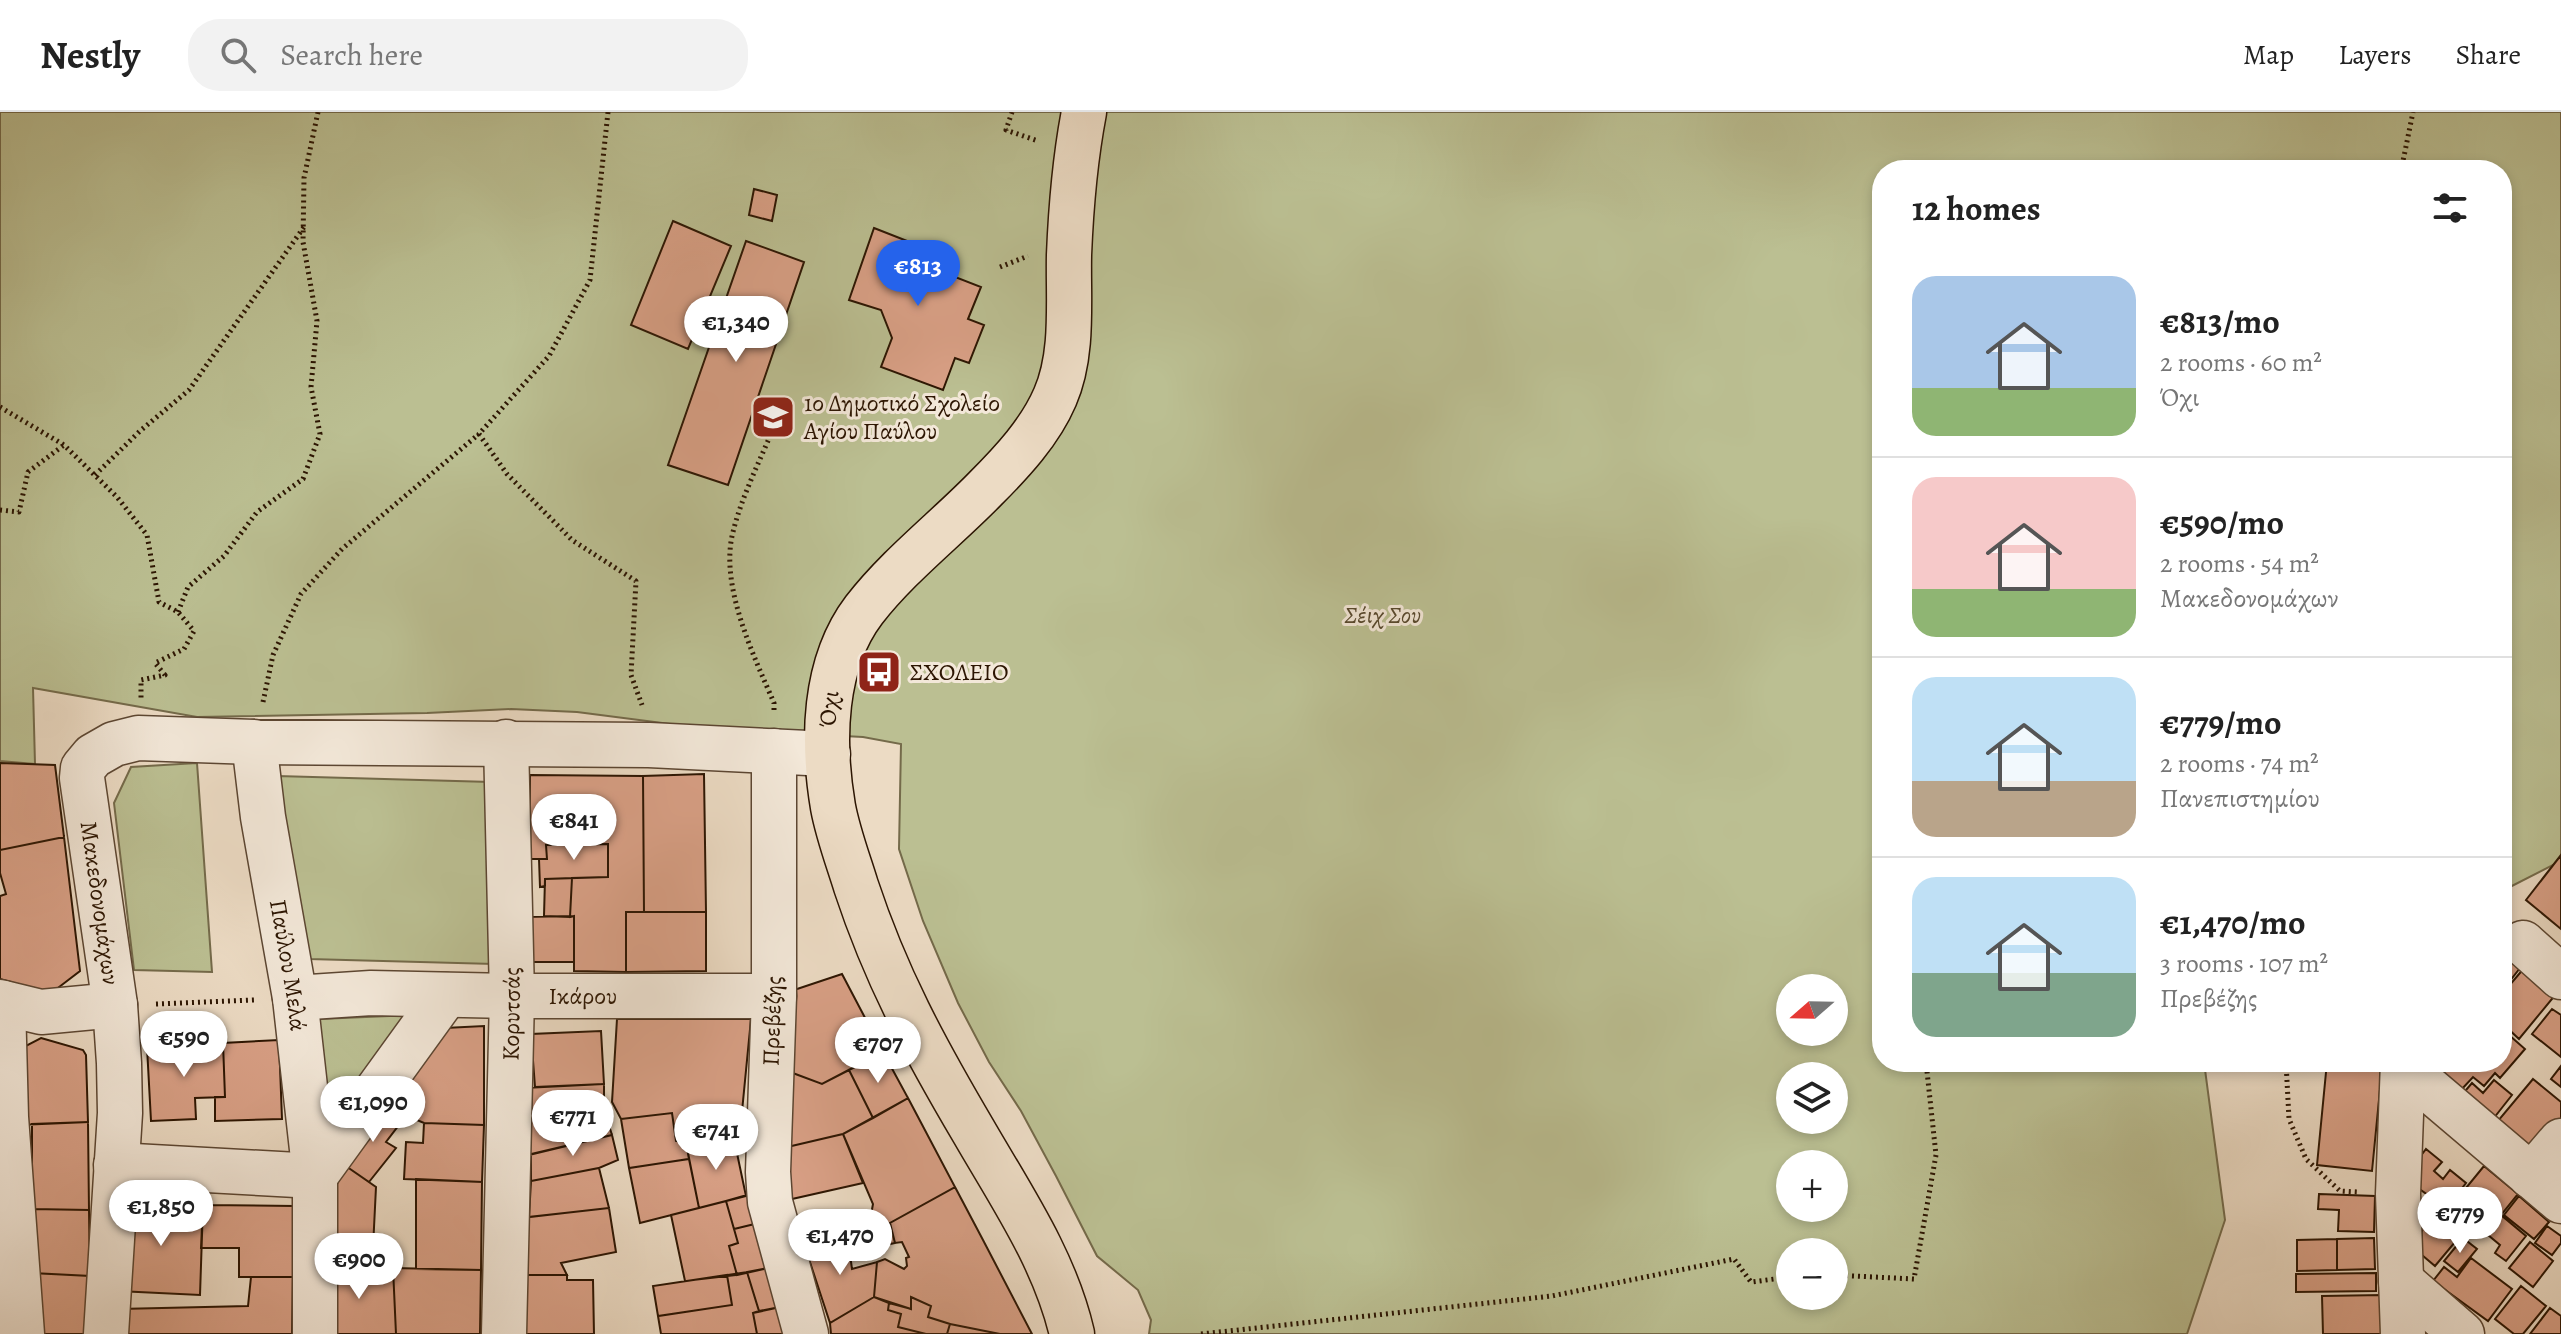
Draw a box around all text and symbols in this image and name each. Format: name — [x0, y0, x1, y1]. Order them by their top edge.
search box — [188, 19, 748, 91]
text: Nestly — [40, 29, 140, 81]
icon: search — [216, 33, 260, 77]
text: Search here — [280, 35, 423, 75]
text: Map — [2243, 36, 2294, 74]
text: Layers — [2338, 36, 2411, 74]
text: Share — [2455, 36, 2521, 74]
text: 12 homes — [1912, 185, 2041, 232]
icon: filters — [2428, 186, 2472, 230]
pin: €813 — [871, 240, 965, 308]
text: €813 — [894, 248, 942, 283]
pin: €1,340 — [671, 296, 801, 364]
text: €813/mo — [2160, 298, 2280, 345]
text: €1,340 — [702, 304, 770, 339]
icon: home — [1976, 308, 2072, 404]
text: 2 rooms · 60 m² — [2160, 345, 2322, 380]
text: Όχι — [2160, 380, 2199, 415]
place label: 1ο Δημοτικό Σχολείο Αγίου Παύλου — [803, 387, 1000, 447]
school or university icon: 1ο Δημοτικό Σχολείο Αγίου Παύλου — [749, 393, 797, 441]
text: €590/mo — [2160, 499, 2284, 546]
icon: home — [1976, 509, 2072, 605]
text: 2 rooms · 54 m² — [2160, 546, 2319, 581]
text: Μακεδονομάχων — [2160, 581, 2338, 616]
park label: Σέιχ Σου — [1344, 599, 1421, 631]
bus stop icon: ΣΧΟΛΕΙΟ — [855, 648, 903, 696]
place label: ΣΧΟΛΕΙΟ — [910, 656, 1009, 688]
street label: Όχι — [811, 688, 847, 729]
text: €779/mo — [2160, 699, 2282, 746]
icon: home — [1976, 709, 2072, 805]
text: 2 rooms · 74 m² — [2160, 746, 2319, 781]
text: Πανεπιστημίου — [2160, 781, 2320, 816]
pin: €841 — [527, 794, 621, 862]
text: €841 — [550, 802, 598, 837]
street label: Μακεδονομάχων — [73, 819, 127, 987]
street label: Παύλου Μελά — [262, 897, 315, 1033]
text: €1,470/mo — [2160, 899, 2306, 946]
icon: home — [1976, 909, 2072, 1005]
text: 3 rooms · 107 m² — [2160, 946, 2328, 981]
street label: Κορυτσάς — [494, 967, 528, 1061]
north arrow — [1776, 974, 1848, 1046]
map controls — [1776, 974, 1848, 1310]
street label: Πρεβέζης — [754, 976, 790, 1066]
street label: Ικάρου — [548, 980, 617, 1012]
text: Πρεβέζης — [2160, 981, 2257, 1016]
pin: €590 — [137, 1011, 231, 1079]
pin: €707 — [831, 1017, 925, 1085]
text: €590 — [158, 1019, 210, 1054]
text: €707 — [853, 1025, 903, 1060]
button: layers — [1776, 1062, 1848, 1134]
pin: €1,090 — [308, 1076, 438, 1144]
text: €1,090 — [338, 1084, 408, 1119]
pin: €771 — [526, 1090, 620, 1158]
text: €771 — [550, 1098, 596, 1133]
pin: €741 — [669, 1104, 763, 1172]
text: €741 — [692, 1112, 740, 1147]
button: + — [1776, 1150, 1848, 1222]
pin: €1,850 — [96, 1180, 226, 1248]
pin: €779 — [2413, 1187, 2507, 1255]
text: €1,850 — [127, 1188, 195, 1223]
text: €779 — [2435, 1195, 2485, 1230]
pin: €1,470 — [775, 1209, 905, 1277]
text: €1,470 — [806, 1217, 874, 1252]
pin: €900 — [312, 1233, 406, 1301]
button: − — [1776, 1238, 1848, 1310]
text: €900 — [332, 1241, 386, 1276]

